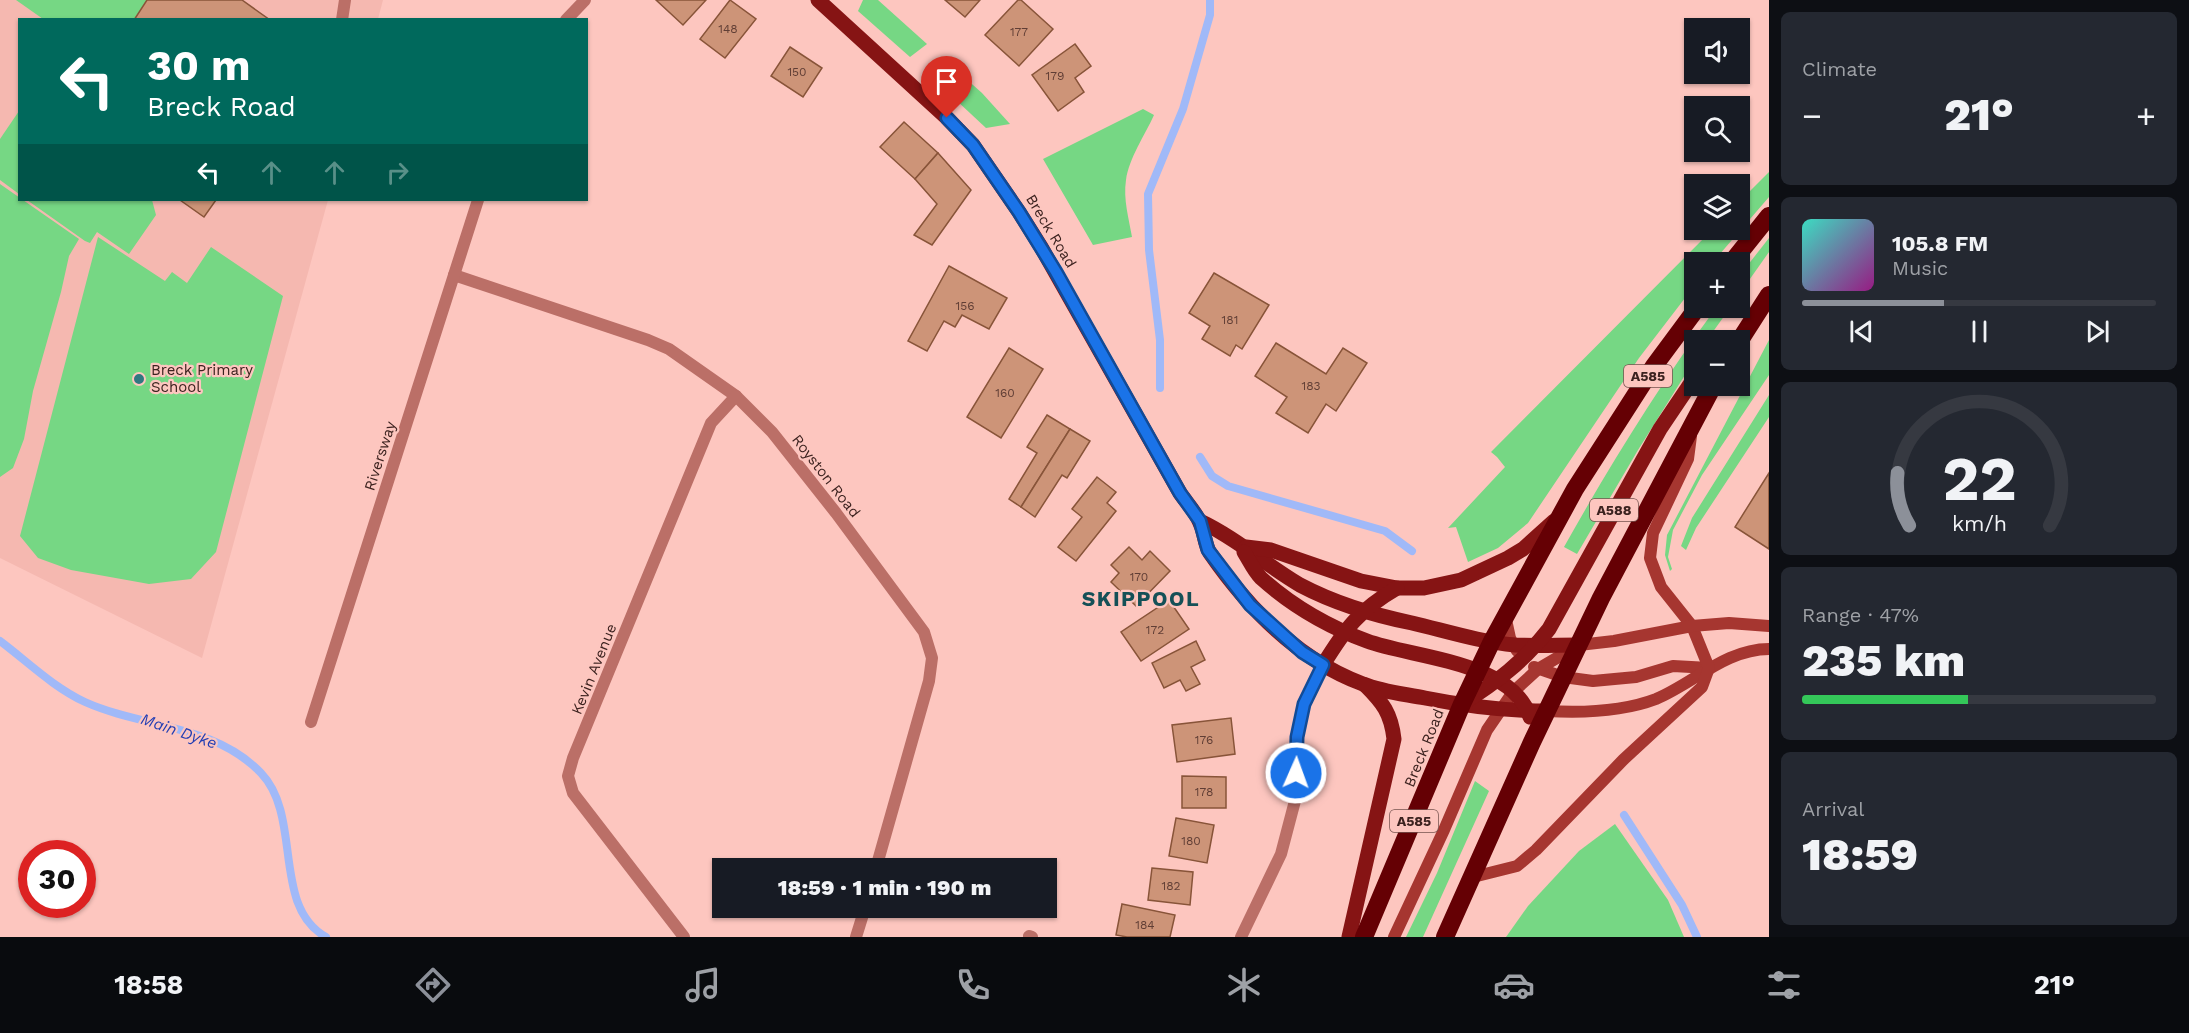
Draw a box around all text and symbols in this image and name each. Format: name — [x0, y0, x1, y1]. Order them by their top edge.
map controls — [1684, 18, 1750, 396]
button: sound — [1684, 18, 1750, 84]
house number: 148 — [718, 22, 738, 36]
house number: 177 — [1010, 25, 1028, 39]
text: 30 m — [147, 41, 251, 90]
icon: left — [48, 42, 126, 120]
pin — [921, 56, 972, 118]
text: Climate — [1802, 57, 1877, 81]
house number: 150 — [787, 65, 807, 79]
icon: arrive — [930, 65, 963, 98]
house number: 179 — [1046, 69, 1064, 83]
text: 21° — [1944, 88, 2014, 141]
text: Breck Road — [147, 91, 296, 123]
button: search — [1684, 96, 1750, 162]
text: − — [1802, 96, 1822, 135]
text: + — [2136, 96, 2156, 135]
icon: left — [192, 156, 225, 189]
icon: ahead — [255, 156, 288, 189]
icon: ahead — [318, 156, 351, 189]
icon: right — [381, 156, 414, 189]
button: layers — [1684, 174, 1750, 240]
street label: Breck Road — [1022, 191, 1080, 271]
text: 105.8 FM — [1892, 231, 1988, 256]
button: + — [1684, 252, 1750, 318]
text: Music — [1892, 256, 1948, 280]
house number: 156 — [956, 299, 974, 313]
house number: 181 — [1222, 313, 1238, 327]
icon: previous — [1845, 315, 1878, 348]
icon: pause — [1963, 315, 1996, 348]
icon: next — [2081, 315, 2114, 348]
button: − — [1684, 330, 1750, 396]
place label: Breck Primary School — [151, 361, 253, 396]
road number: A585 — [1624, 365, 1672, 387]
marker: Breck Primary School — [132, 372, 146, 386]
house number: 183 — [1302, 379, 1320, 393]
house number: 160 — [995, 386, 1015, 400]
street label: Riversway — [360, 419, 400, 493]
street label: Royston Road — [788, 431, 864, 521]
text: 22 — [1942, 442, 2016, 515]
road number: A588 — [1590, 499, 1638, 521]
text: km/h — [1951, 511, 2007, 536]
house number: 170 — [1130, 570, 1148, 584]
district label: SKIPPOOL — [1082, 586, 1200, 611]
text: Range · 47% — [1802, 603, 1919, 627]
street label: Kevin Avenue — [568, 621, 620, 717]
house number: 172 — [1146, 623, 1164, 637]
text: 235 km — [1802, 634, 1965, 687]
street label: Breck Road — [1400, 706, 1448, 790]
water label: Main Dyke — [139, 709, 219, 753]
house number: 176 — [1195, 733, 1213, 747]
position arrow — [1264, 741, 1328, 805]
house number: 178 — [1195, 785, 1213, 799]
text: Arrival — [1802, 797, 1864, 821]
road number: A585 — [1390, 810, 1438, 832]
text: 18:59 — [1802, 828, 1918, 881]
house number: 180 — [1181, 834, 1201, 848]
speed limit sign: 30 — [18, 840, 96, 918]
text: 18:59 · 1 min · 190 m — [778, 875, 991, 900]
house number: 182 — [1161, 879, 1181, 893]
house number: 184 — [1135, 918, 1155, 932]
icon: directions — [412, 964, 454, 1006]
icon: music — [682, 964, 724, 1006]
icon: phone — [952, 964, 994, 1006]
icon: climate — [1223, 964, 1265, 1006]
icon: car — [1493, 964, 1535, 1006]
icon: filters — [1763, 964, 1805, 1006]
text: 18:58 — [114, 969, 184, 1001]
text: 21° — [2034, 969, 2075, 1001]

